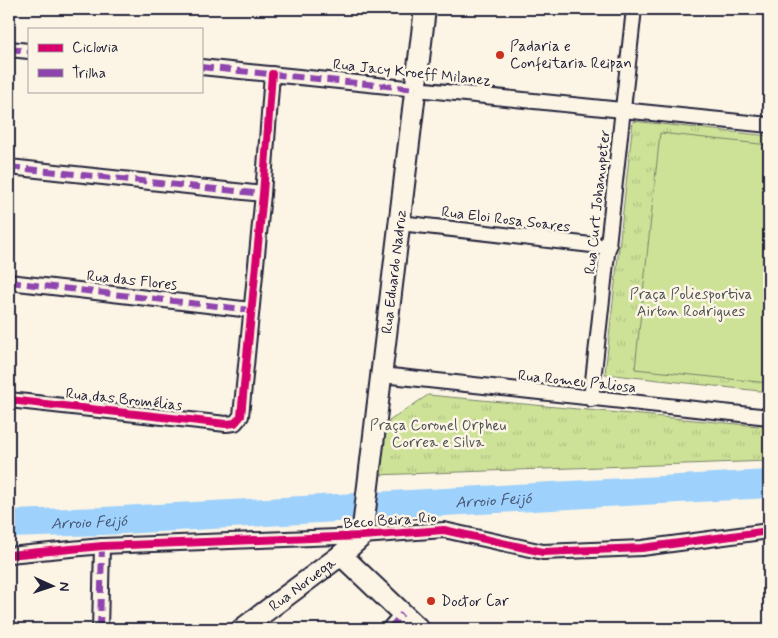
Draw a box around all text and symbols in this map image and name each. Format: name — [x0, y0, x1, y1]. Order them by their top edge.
legend — [28, 28, 202, 92]
place label: Padaria e Confeitaria Reipan — [510, 37, 632, 74]
text: Ciclovia — [72, 38, 118, 58]
marker: Padaria e Confeitaria Reipan — [494, 49, 506, 61]
street label: Rua Jacy Kroeff Milanez — [332, 55, 492, 91]
text: Trilha — [72, 64, 106, 84]
street label: Rua Curt Johannpeter — [580, 129, 616, 275]
street label: Rua Eloi Rosa Soares — [440, 202, 572, 238]
street label: Rua Eduardo Nadruz — [377, 209, 412, 335]
street label: Rua das Flores — [86, 266, 178, 296]
park label: Praça Poliesportiva Airton Rodrigues — [630, 285, 753, 322]
street label: Rua Romeu Paliosa — [517, 366, 637, 398]
street label: Rua das Bromélias — [65, 384, 184, 416]
park label: Praça Coronel Orpheu Correa e Silva — [370, 416, 507, 453]
water label: Arroio Feijó — [455, 488, 533, 513]
street label: Beco Beira-Rio — [343, 508, 437, 534]
water label: Arroio Feijó — [51, 511, 129, 535]
street label: Rua Noruega — [265, 553, 341, 616]
north arrow — [28, 560, 78, 610]
text: N — [55, 581, 73, 592]
place label: Doctor Car — [441, 592, 509, 612]
marker: Doctor Car — [425, 595, 437, 607]

